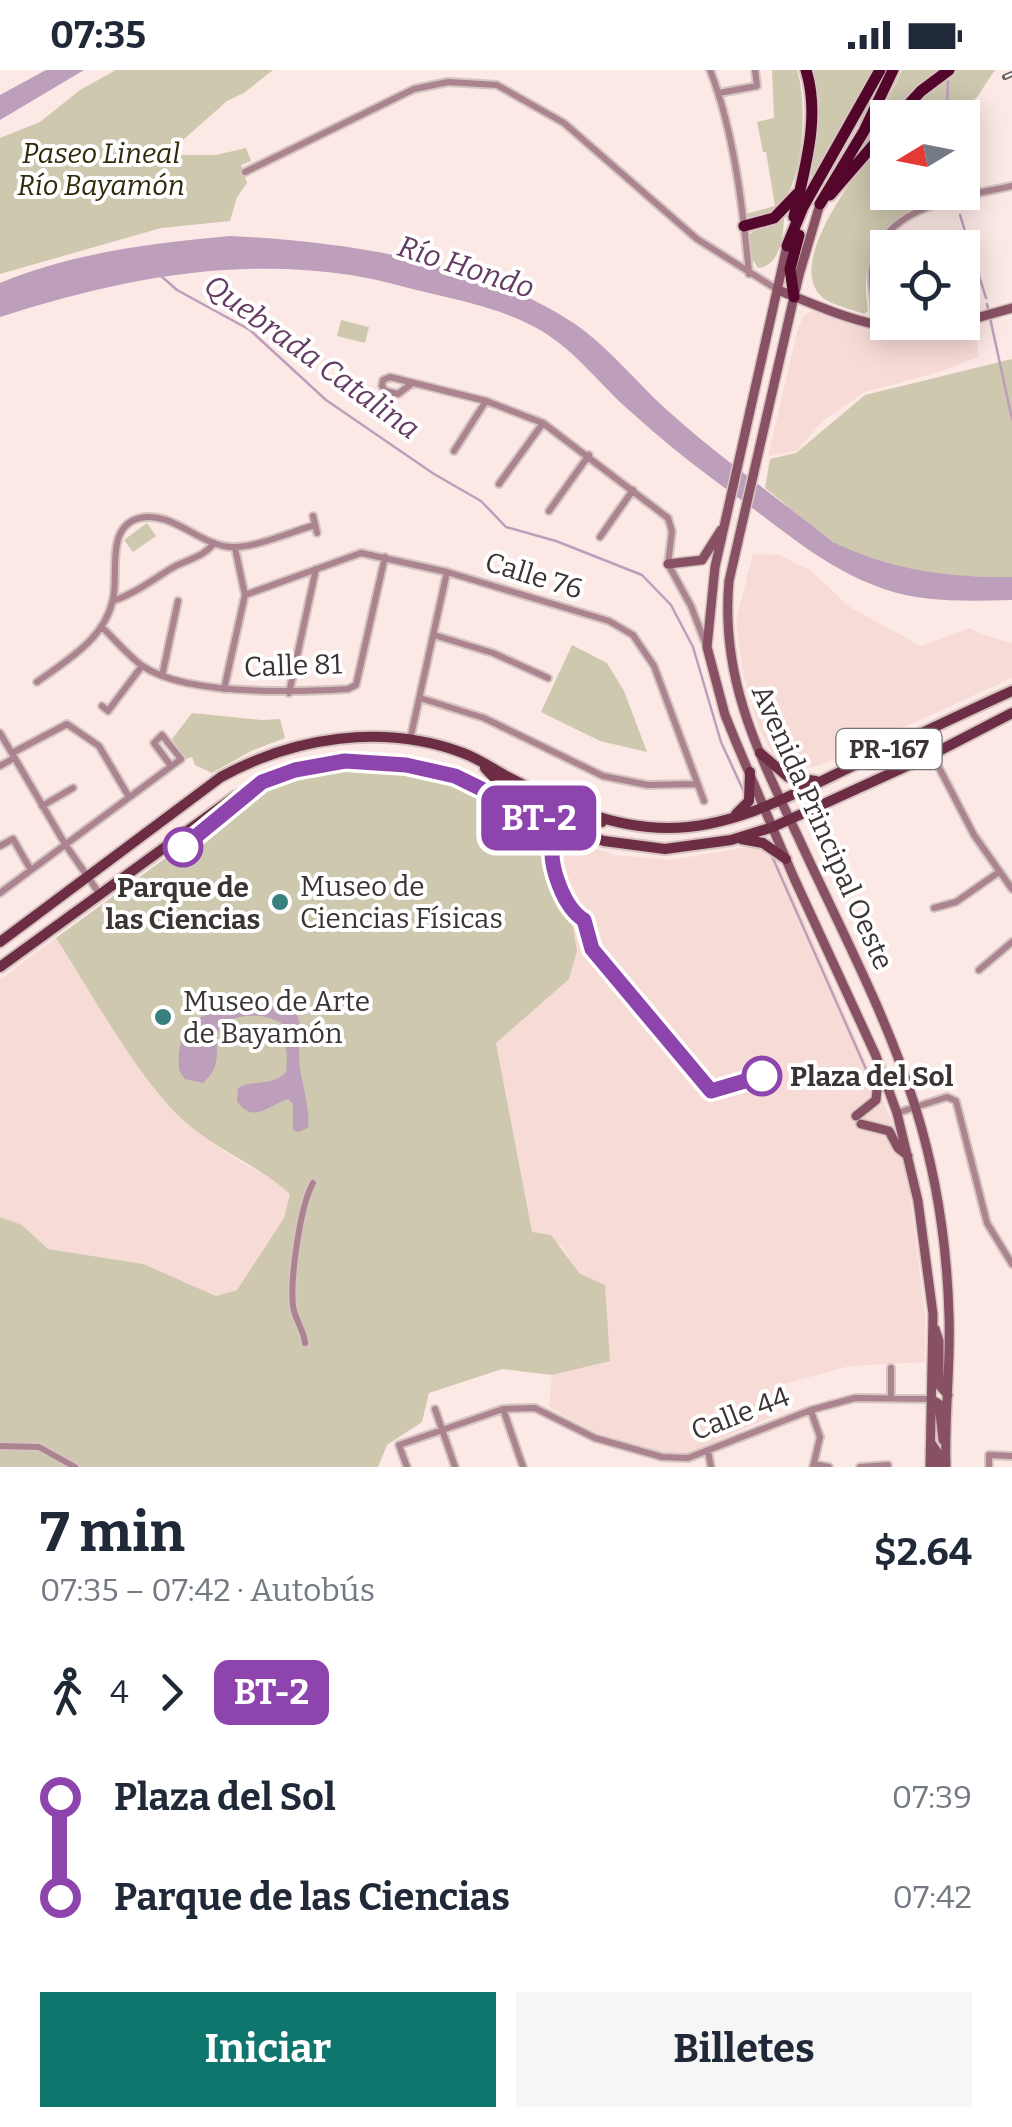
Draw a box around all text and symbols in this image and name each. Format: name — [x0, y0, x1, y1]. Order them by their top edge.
text: 07:35 — [50, 12, 146, 58]
north arrow — [870, 100, 980, 210]
map controls — [870, 100, 980, 340]
park label: Paseo Lineal Río Bayamón — [17, 137, 185, 202]
water label: Río Hondo — [393, 228, 539, 306]
button: locate — [870, 230, 980, 340]
water label: Quebrada Catalina — [197, 267, 427, 447]
street label: Calle 76 — [481, 545, 586, 606]
street label: Calle 81 — [243, 647, 343, 684]
street label: Avenida Principal Oeste — [745, 680, 900, 975]
road number: PR-167 — [836, 729, 942, 769]
line badge: BT-2 — [469, 786, 609, 850]
text: BT-2 — [501, 797, 577, 839]
marker: Parque de las Ciencias — [164, 828, 202, 866]
place label: Museo de Ciencias Físicas — [300, 870, 503, 935]
place label: Parque de las Ciencias — [106, 871, 260, 936]
marker: Museo de Ciencias Físicas — [269, 891, 291, 913]
place label: Museo de Arte de Bayamón — [183, 985, 370, 1050]
marker: Museo de Arte de Bayamón — [152, 1006, 174, 1028]
marker: Plaza del Sol — [743, 1057, 781, 1095]
place label: Plaza del Sol — [790, 1060, 954, 1093]
street label: Calle 44 — [686, 1380, 794, 1447]
text: 7 min — [40, 1500, 185, 1566]
text: $2.64 — [874, 1529, 972, 1575]
text: 07:35 – 07:42 · Autobús — [40, 1571, 375, 1609]
icon: walk — [40, 1665, 95, 1720]
icon: forward — [144, 1665, 199, 1720]
text: BT-2 — [234, 1671, 309, 1713]
text: 4 — [110, 1673, 129, 1711]
text: Plaza del Sol — [114, 1774, 336, 1820]
text: 07:39 — [892, 1778, 972, 1816]
text: Parque de las Ciencias — [114, 1874, 510, 1920]
text: 07:42 — [893, 1878, 972, 1916]
button: Iniciar — [40, 1992, 496, 2107]
button: Billetes — [516, 1992, 972, 2107]

